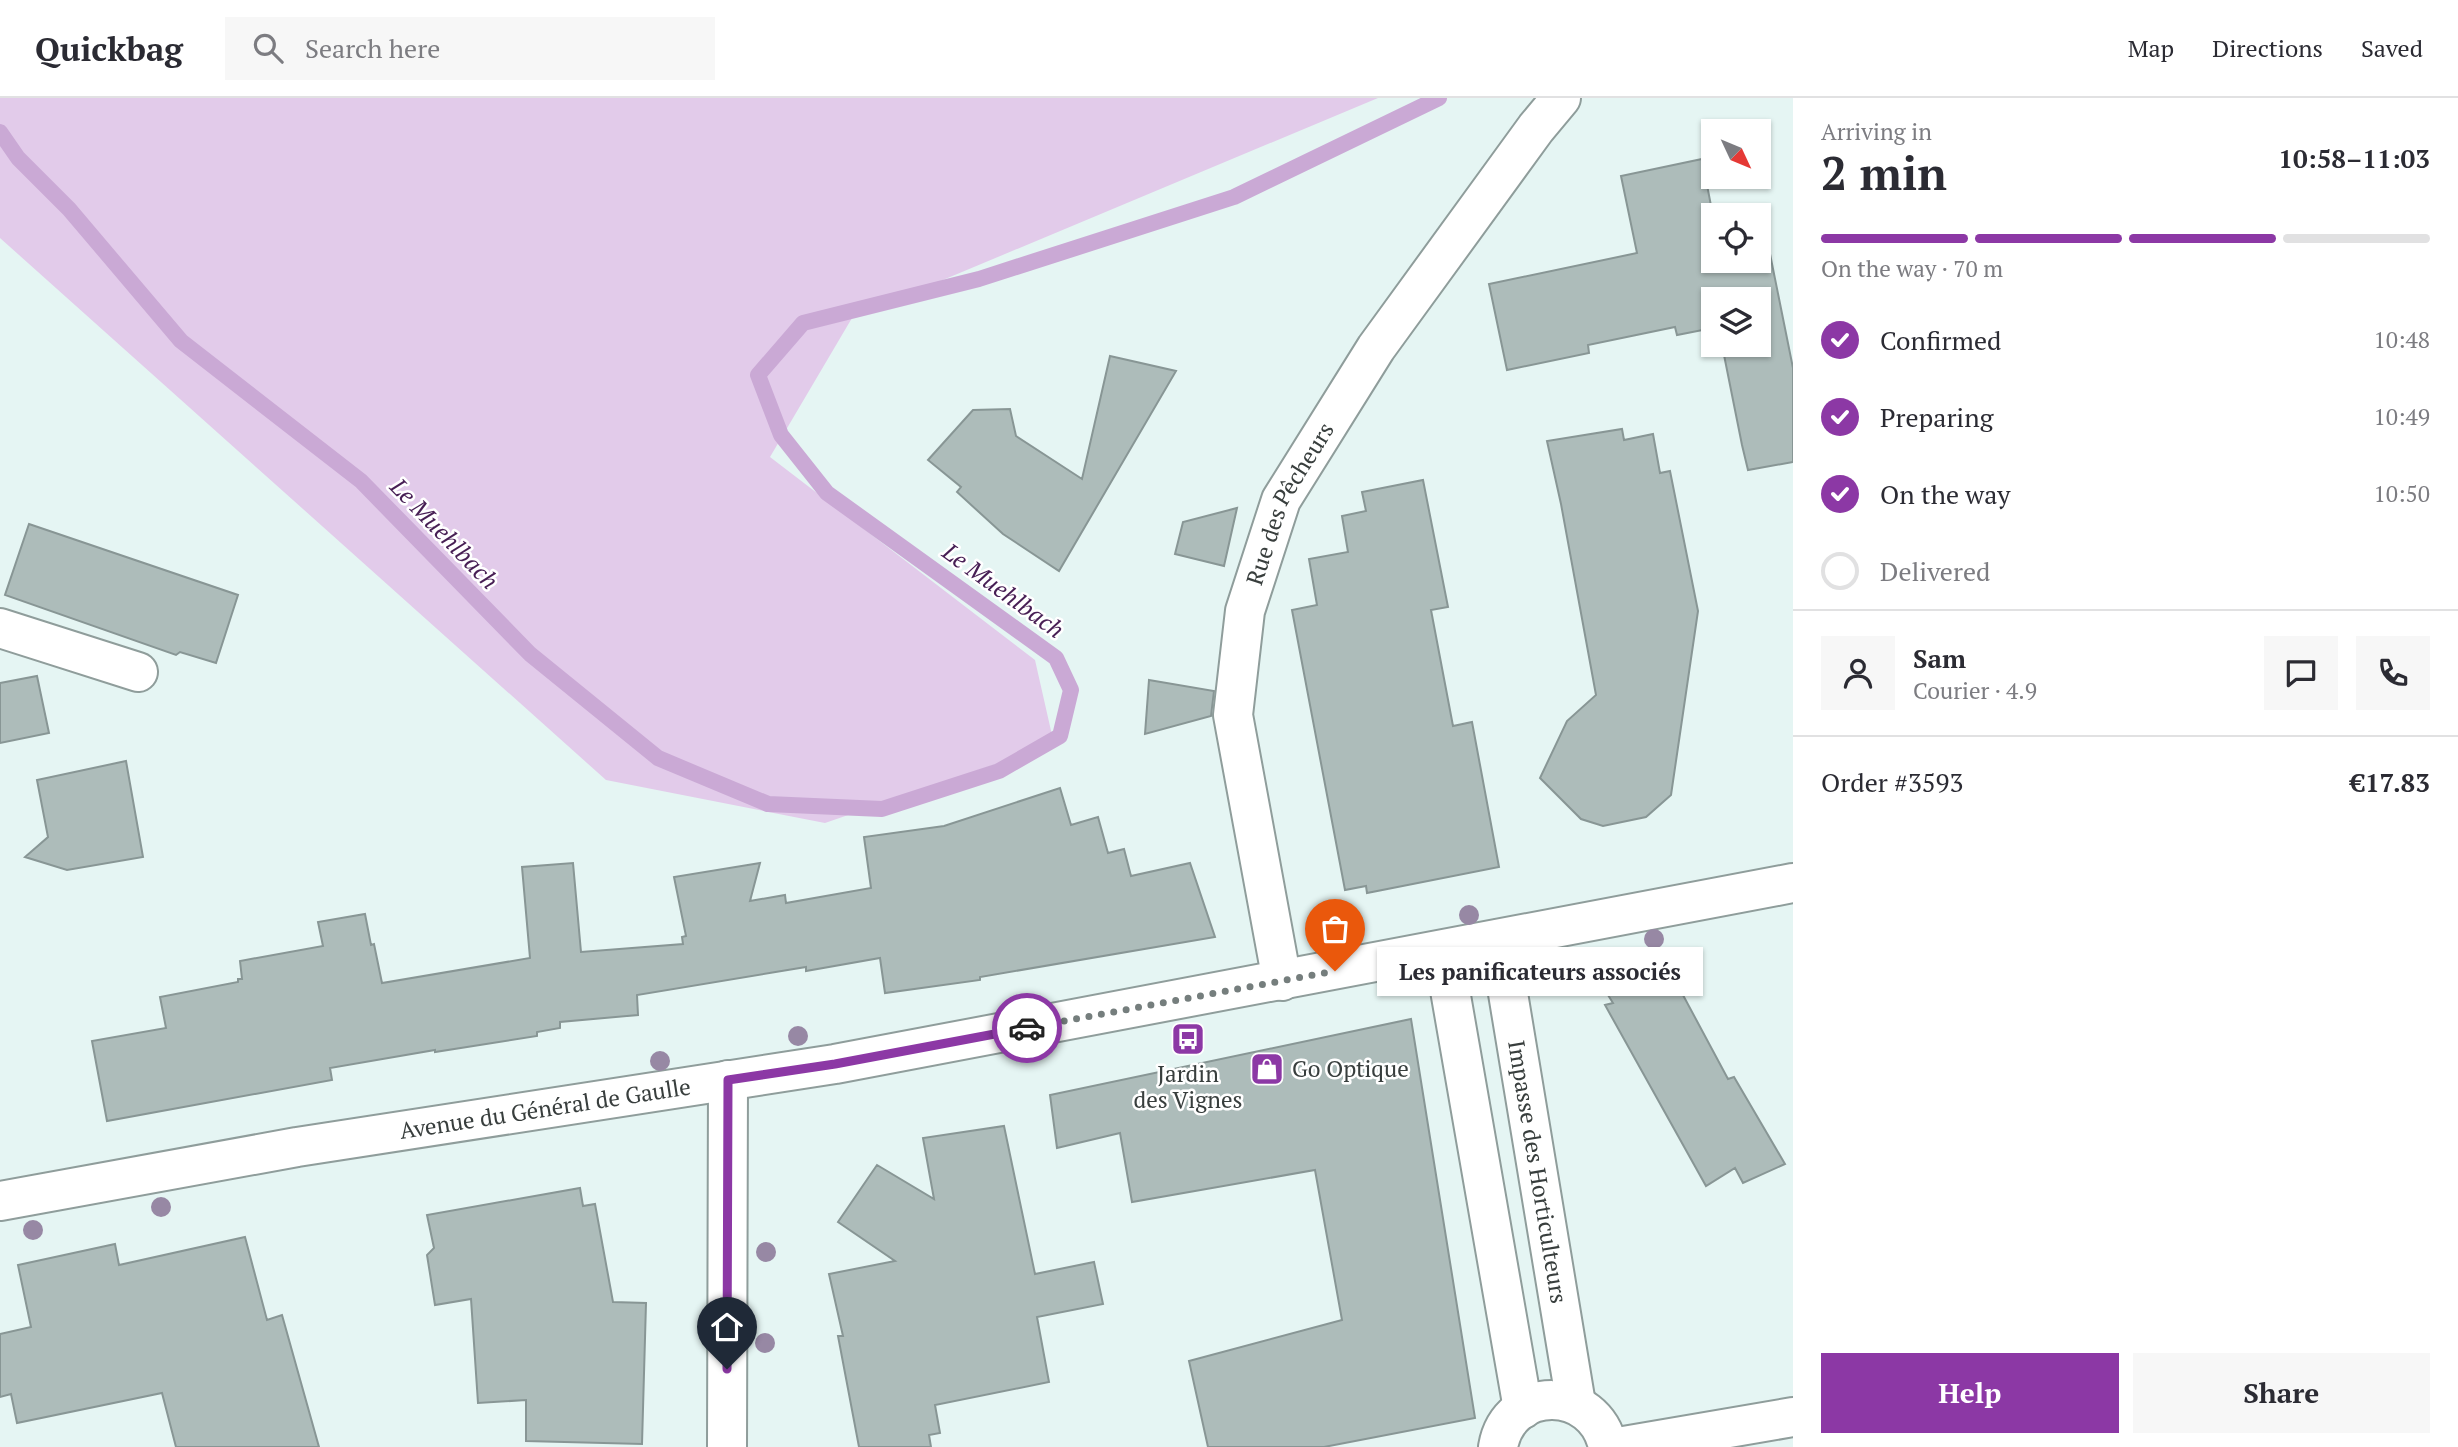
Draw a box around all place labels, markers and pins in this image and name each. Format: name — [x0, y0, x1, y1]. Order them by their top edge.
pin — [1305, 899, 1365, 971]
callout: Les panificateurs associés — [1377, 946, 1702, 996]
bus stop icon: Jardin des Vignes — [1169, 1020, 1207, 1058]
shop icon: Go Optique — [1248, 1050, 1286, 1088]
place label: Go Optique — [1292, 1053, 1409, 1084]
place label: Jardin des Vignes — [1133, 1058, 1243, 1115]
pin — [697, 1297, 757, 1369]

